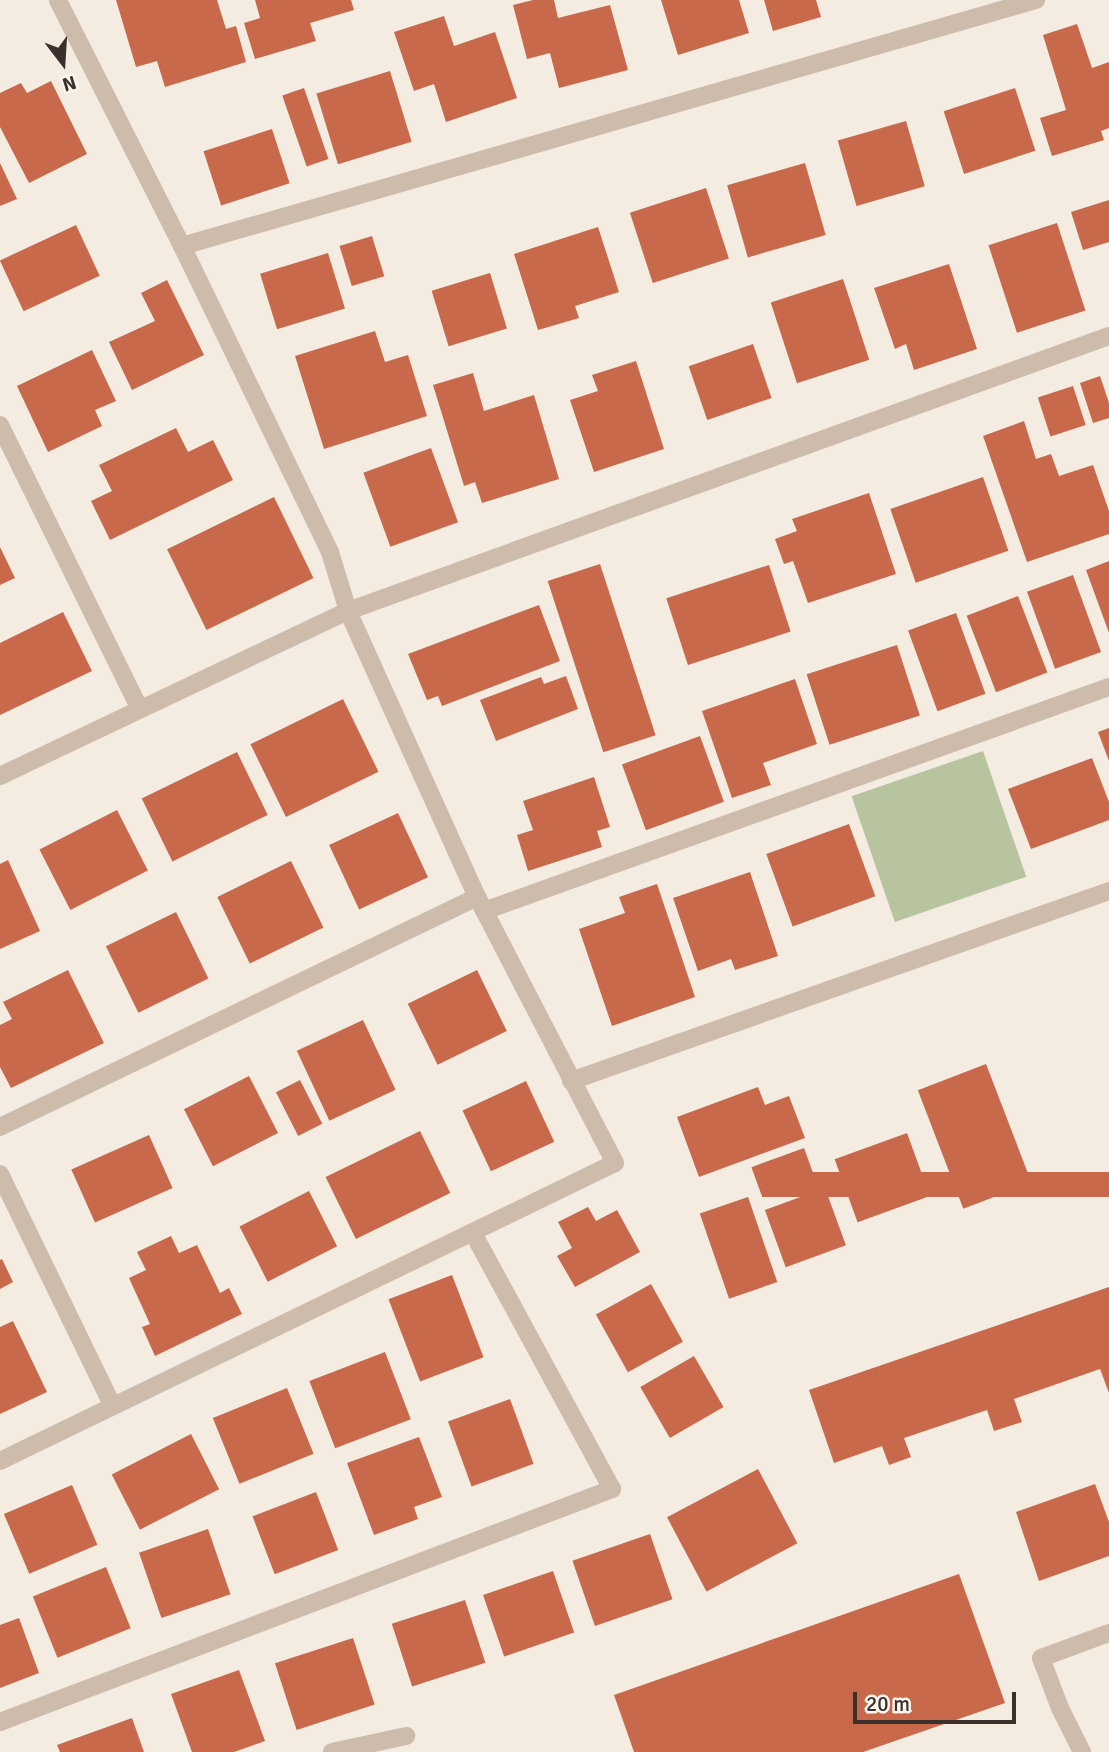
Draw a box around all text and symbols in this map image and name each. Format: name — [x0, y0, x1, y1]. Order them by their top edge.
north arrow — [28, 28, 98, 98]
text: N — [59, 70, 79, 96]
scale bar — [857, 1678, 1020, 1722]
text: 20 m — [866, 1691, 910, 1717]

